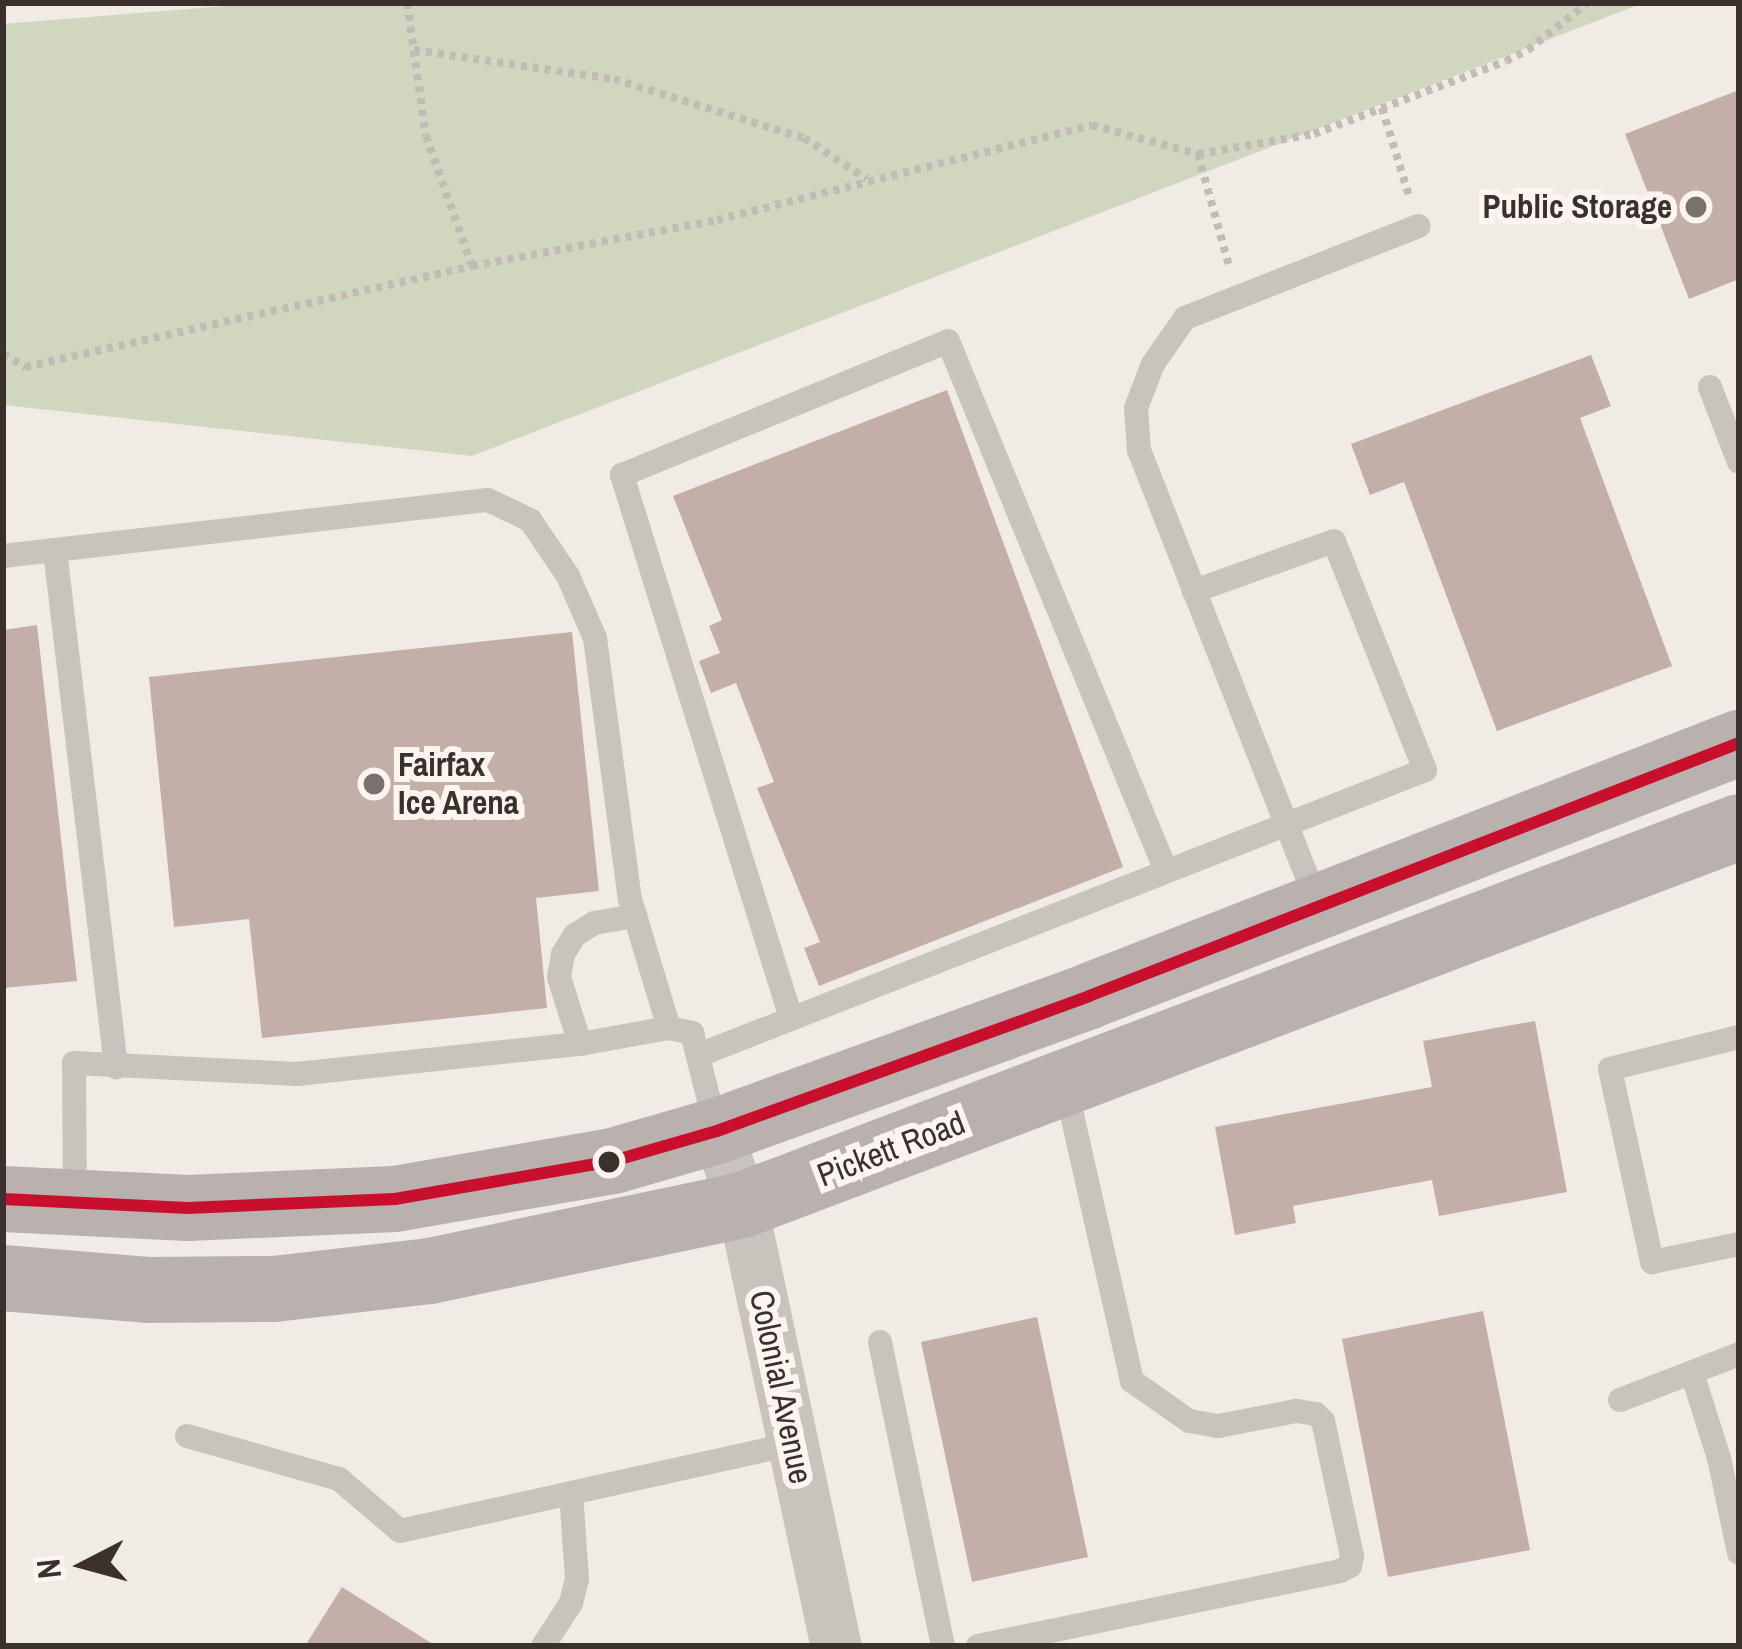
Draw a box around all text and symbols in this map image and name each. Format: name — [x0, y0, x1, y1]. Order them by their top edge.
place label: Public Storage — [1483, 187, 1672, 227]
marker: Public Storage — [1683, 194, 1709, 220]
place label: Fairfax Ice Arena — [398, 745, 520, 823]
marker: Fairfax Ice Arena — [361, 771, 387, 797]
street label: Pickett Road — [812, 1103, 970, 1195]
unlabelled marker — [598, 1151, 620, 1173]
street label: Colonial Avenue — [741, 1286, 821, 1488]
north arrow — [24, 1505, 144, 1625]
text: N — [25, 1557, 71, 1581]

